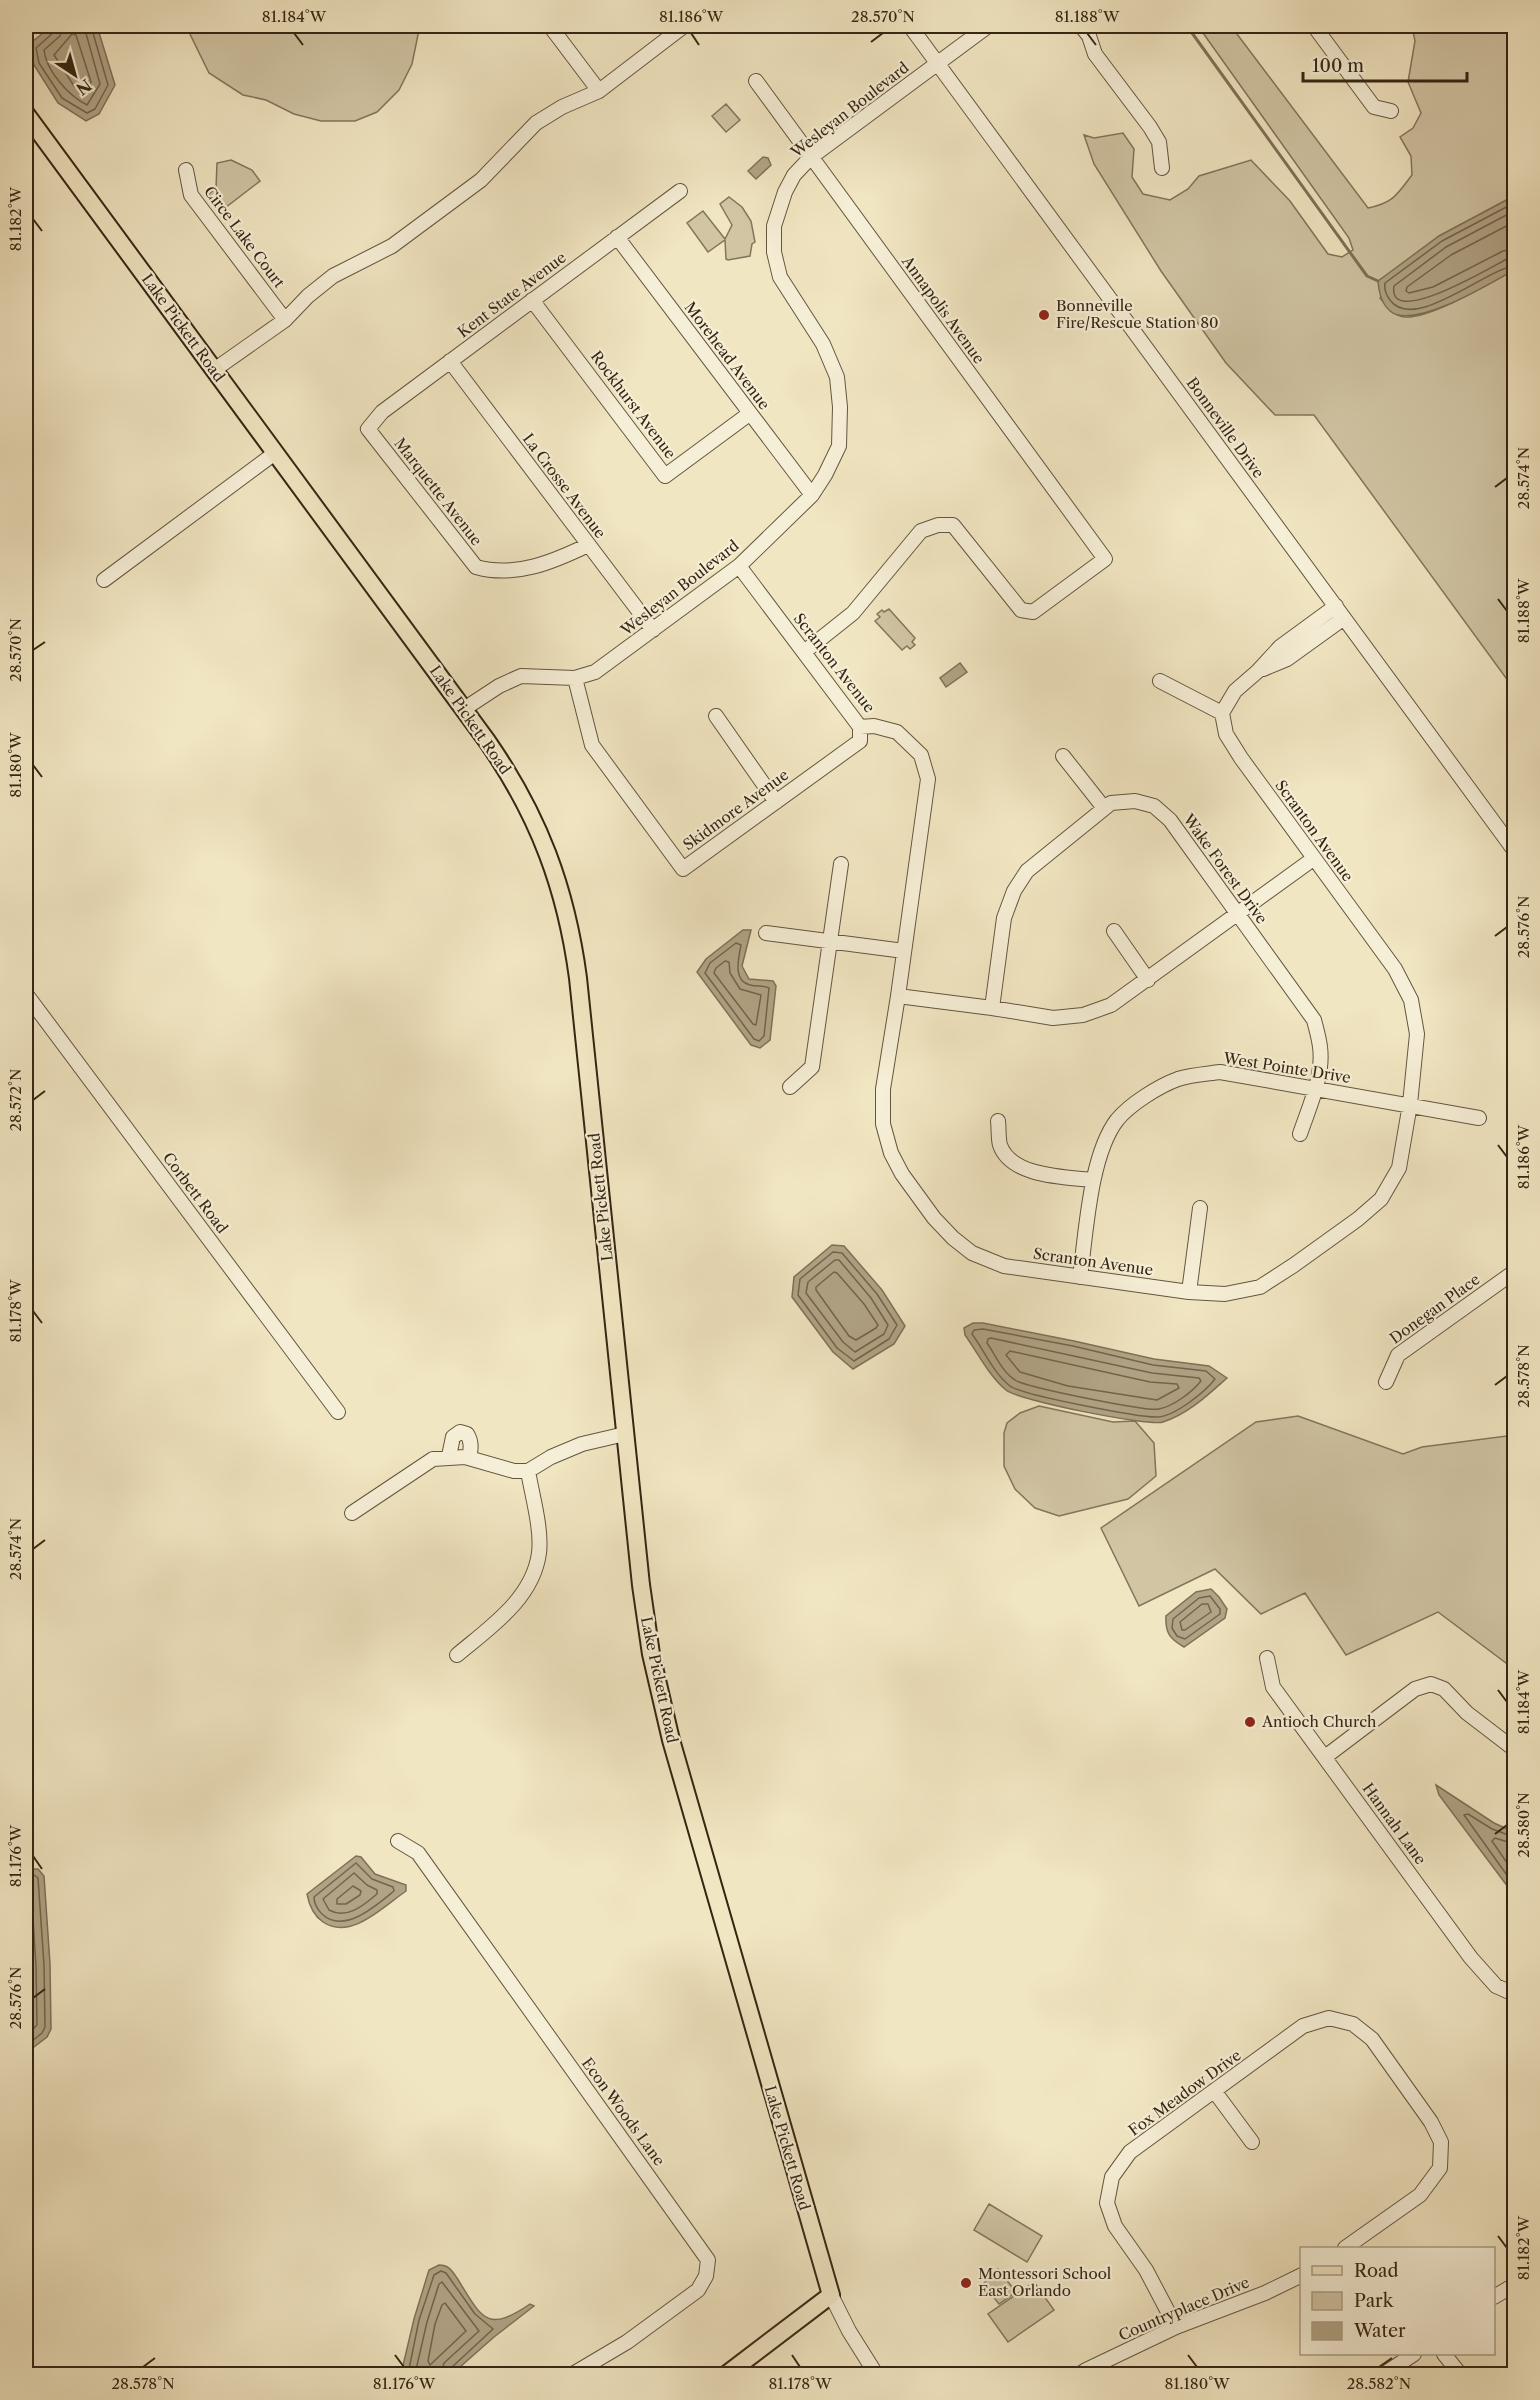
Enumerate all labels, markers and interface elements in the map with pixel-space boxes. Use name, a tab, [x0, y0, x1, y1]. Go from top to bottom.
text: 81.184°W	[262, 7, 327, 26]
text: 81.186°W	[659, 7, 724, 26]
text: 28.570°N	[851, 7, 915, 26]
text: 81.188°W	[1055, 7, 1120, 26]
north arrow	[45, 45, 105, 105]
scale bar	[1303, 45, 1466, 83]
text: 100 m	[1312, 55, 1364, 77]
street label: Wesleyan Boulevard	[786, 58, 912, 162]
text: N	[72, 75, 95, 99]
street label: Circe Lake Court	[200, 182, 289, 292]
text: 81.182°W	[6, 186, 25, 251]
street label: Kent State Avenue	[454, 248, 570, 342]
street label: Annapolis Avenue	[897, 251, 989, 367]
street label: Lake Pickett Road	[138, 270, 229, 385]
place label: Bonneville Fire/Rescue Station 80	[1056, 296, 1219, 332]
street label: Morehead Avenue	[681, 298, 774, 413]
marker: Bonneville Fire/Rescue Station 80	[1037, 308, 1051, 322]
street label: Rockhurst Avenue	[587, 347, 680, 462]
street label: Bonneville Drive	[1183, 374, 1268, 482]
street label: La Crosse Avenue	[519, 429, 610, 542]
street label: Marquette Avenue	[390, 434, 486, 549]
text: 28.574°N	[1514, 447, 1533, 509]
street label: Wesleyan Boulevard	[616, 536, 742, 640]
text: 81.188°W	[1514, 578, 1533, 643]
street label: Scranton Avenue	[790, 609, 879, 716]
text: 28.570°N	[6, 618, 25, 682]
street label: Lake Pickett Road	[426, 662, 515, 778]
text: 81.180°W	[6, 732, 25, 798]
street label: Skidmore Avenue	[679, 765, 792, 854]
street label: Scranton Avenue	[1271, 776, 1358, 885]
street label: Wake Forest Drive	[1179, 809, 1272, 927]
text: 28.576°N	[1514, 896, 1533, 958]
street label: West Pointe Drive	[1221, 1048, 1352, 1087]
text: 28.572°N	[6, 1069, 25, 1132]
text: 81.186°W	[1514, 1124, 1533, 1189]
street label: Lake Pickett Road	[584, 1132, 617, 1262]
street label: Corbett Road	[159, 1149, 232, 1237]
street label: Scranton Avenue	[1032, 1244, 1154, 1279]
street label: Donegan Place	[1386, 1270, 1484, 1348]
text: 81.178°W	[6, 1279, 25, 1343]
text: 28.578°N	[1514, 1344, 1533, 1408]
text: 28.574°N	[6, 1518, 25, 1580]
street label: Lake Pickett Road	[637, 1615, 682, 1745]
text: 81.184°W	[1514, 1669, 1533, 1734]
place label: Antioch Church	[1261, 1712, 1377, 1731]
marker: Antioch Church	[1243, 1715, 1257, 1729]
street label: Hannah Lane	[1358, 1779, 1430, 1868]
text: 28.580°N	[1514, 1792, 1533, 1858]
text: 81.176°W	[6, 1824, 25, 1887]
text: 28.576°N	[6, 1967, 25, 2029]
street label: Fox Meadow Drive	[1125, 2045, 1245, 2140]
street label: Econ Woods Lane	[578, 2054, 669, 2169]
street label: Lake Pickett Road	[761, 2083, 814, 2212]
text: 81.182°W	[1514, 2215, 1533, 2280]
legend	[1300, 2247, 1495, 2355]
text: Road	[1354, 2260, 1399, 2282]
place label: Montessori School East Orlando	[978, 2264, 1112, 2300]
street label: Countryplace Drive	[1116, 2272, 1252, 2345]
marker: Montessori School East Orlando	[959, 2276, 973, 2290]
text: Park	[1354, 2290, 1395, 2312]
text: Water	[1353, 2320, 1406, 2342]
text: 28.578°N	[111, 2374, 175, 2393]
text: 81.176°W	[373, 2374, 436, 2393]
text: 81.178°W	[768, 2374, 832, 2393]
text: 81.180°W	[1164, 2374, 1230, 2393]
text: 28.582°N	[1347, 2374, 1411, 2393]

